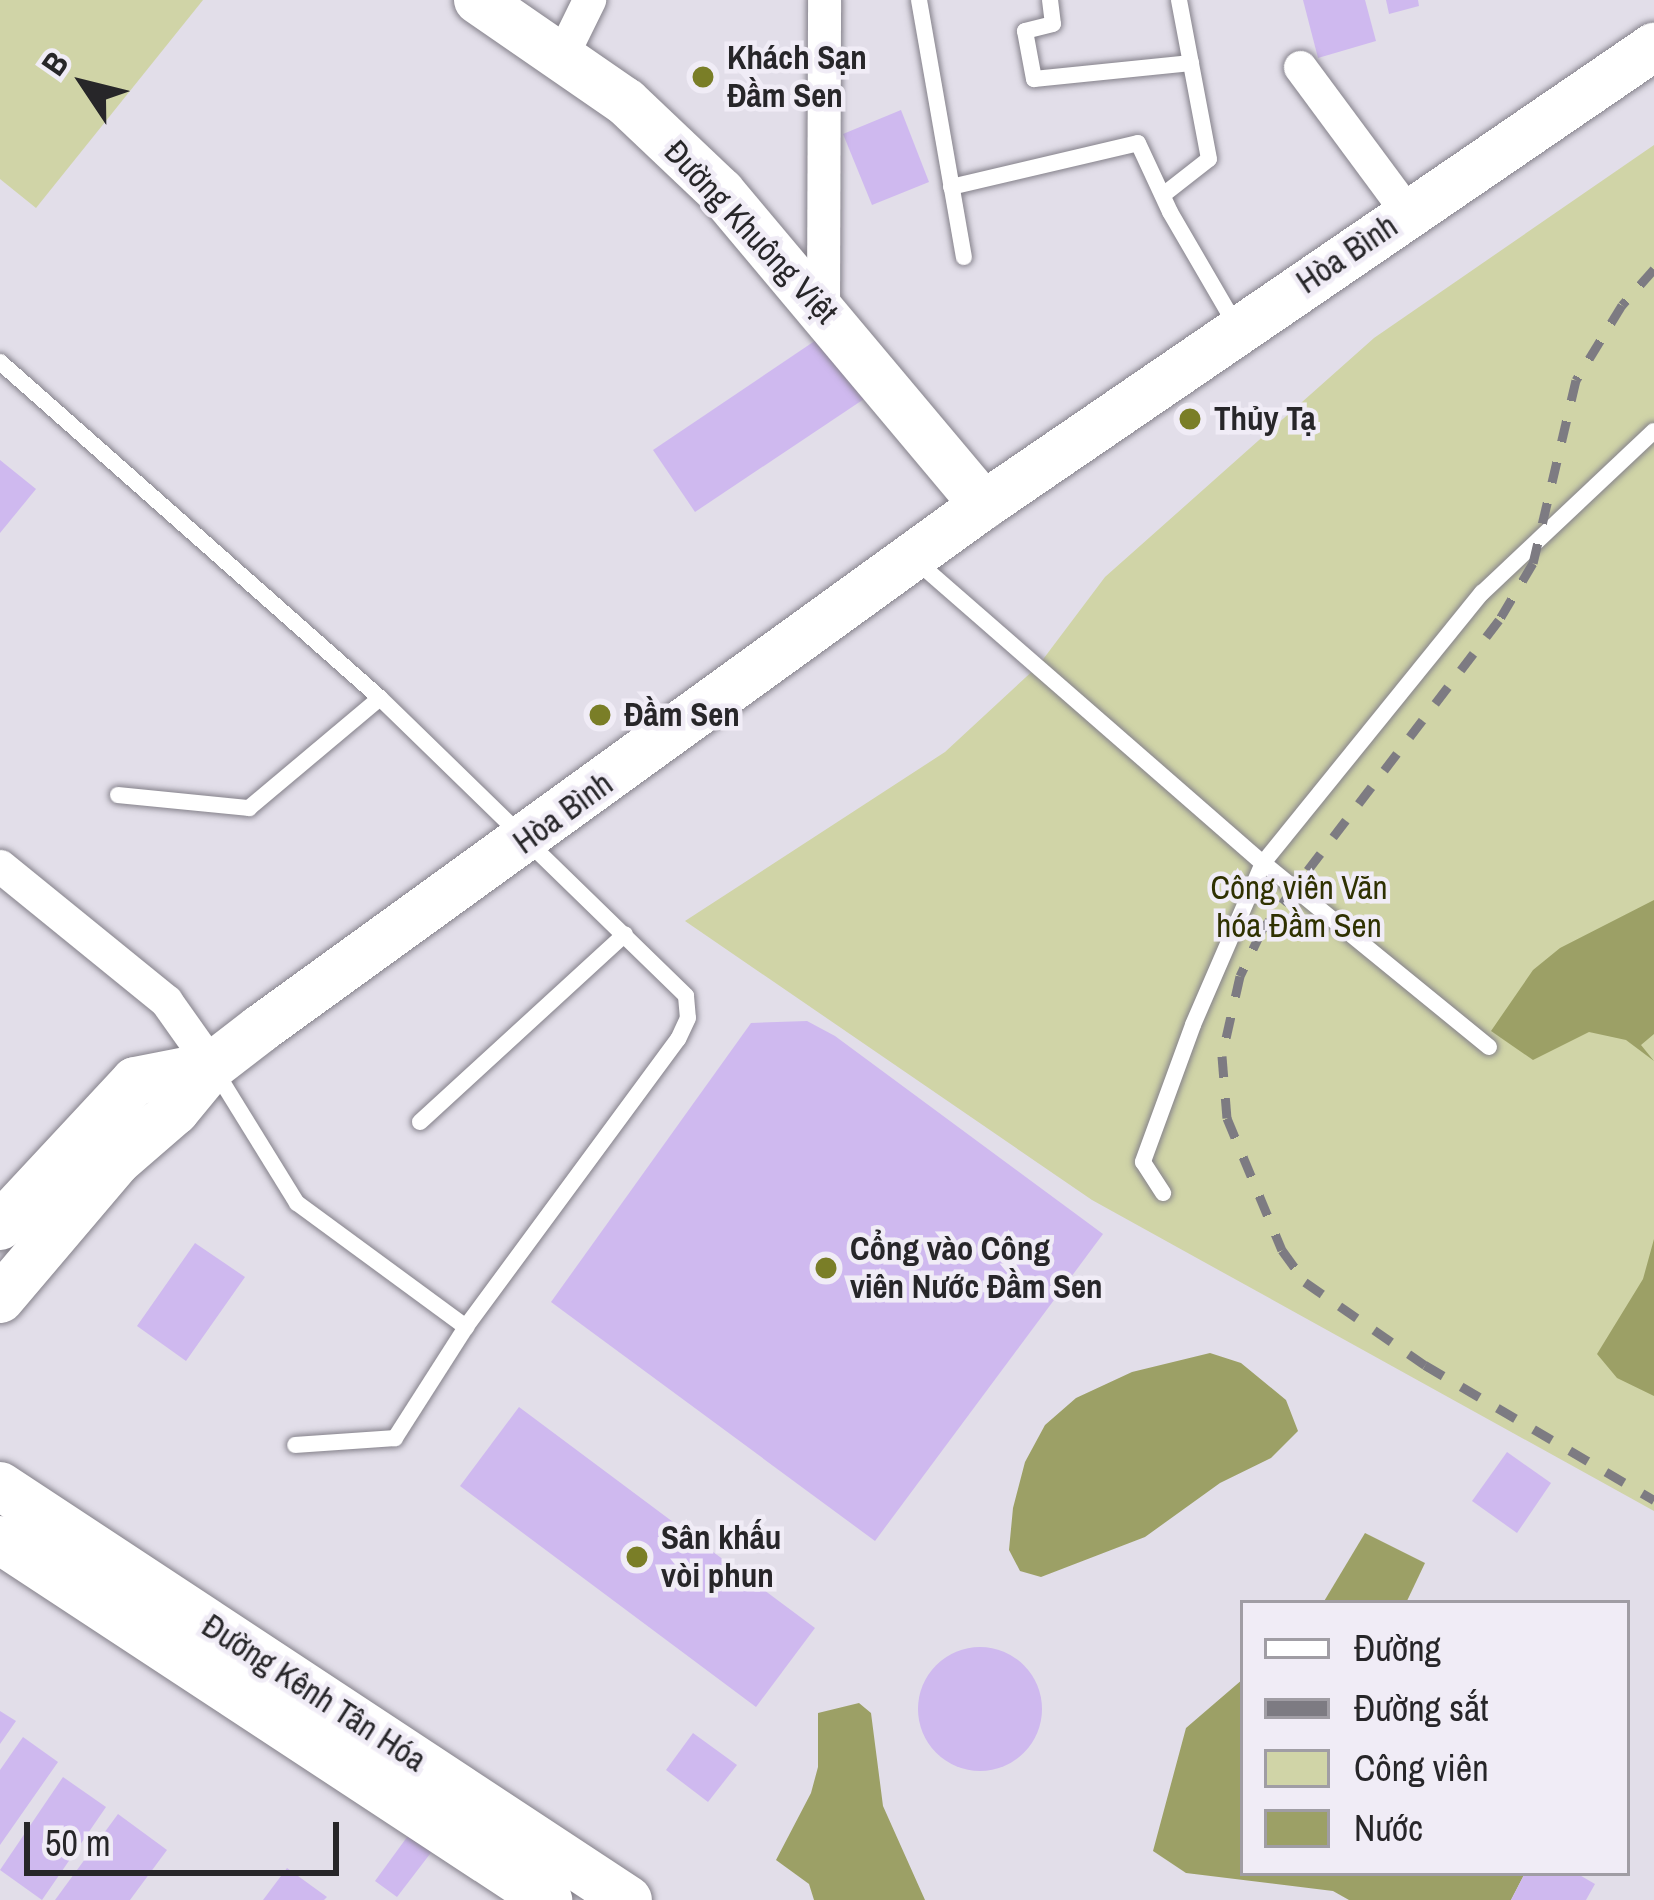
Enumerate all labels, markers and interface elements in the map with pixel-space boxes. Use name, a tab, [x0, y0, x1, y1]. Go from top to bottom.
north arrow	[24, 24, 144, 144]
place label: Khách Sạn Đầm Sen	[727, 38, 867, 116]
text: B	[31, 43, 78, 84]
marker: Khách Sạn Đầm Sen	[690, 64, 716, 90]
street label: Đường Khuông Việt	[656, 132, 846, 332]
street label: Hòa Bình	[1289, 206, 1405, 302]
place label: Thủy Tạ	[1214, 399, 1316, 439]
marker: Thủy Tạ	[1177, 406, 1203, 432]
place label: Đầm Sen	[624, 695, 740, 735]
marker: Đầm Sen	[587, 702, 613, 728]
street label: Hòa Bình	[506, 764, 620, 862]
park label: Công viên Văn hóa Đầm Sen	[1210, 868, 1388, 946]
place label: Cổng vào Công viên Nước Đầm Sen	[850, 1229, 1103, 1307]
marker: Cổng vào Công viên Nước Đầm Sen	[813, 1255, 839, 1281]
place label: Sân khấu vòi phun	[661, 1518, 781, 1596]
marker: Sân khấu vòi phun	[624, 1544, 650, 1570]
legend	[1240, 1600, 1630, 1876]
street label: Đường Kênh Tân Hóa	[194, 1606, 434, 1780]
text: Đường	[1354, 1624, 1441, 1672]
text: Đường sắt	[1354, 1684, 1489, 1732]
text: Công viên	[1354, 1744, 1489, 1792]
scale bar	[30, 1798, 345, 1872]
text: Nước	[1354, 1804, 1423, 1852]
text: 50 m	[45, 1819, 111, 1867]

